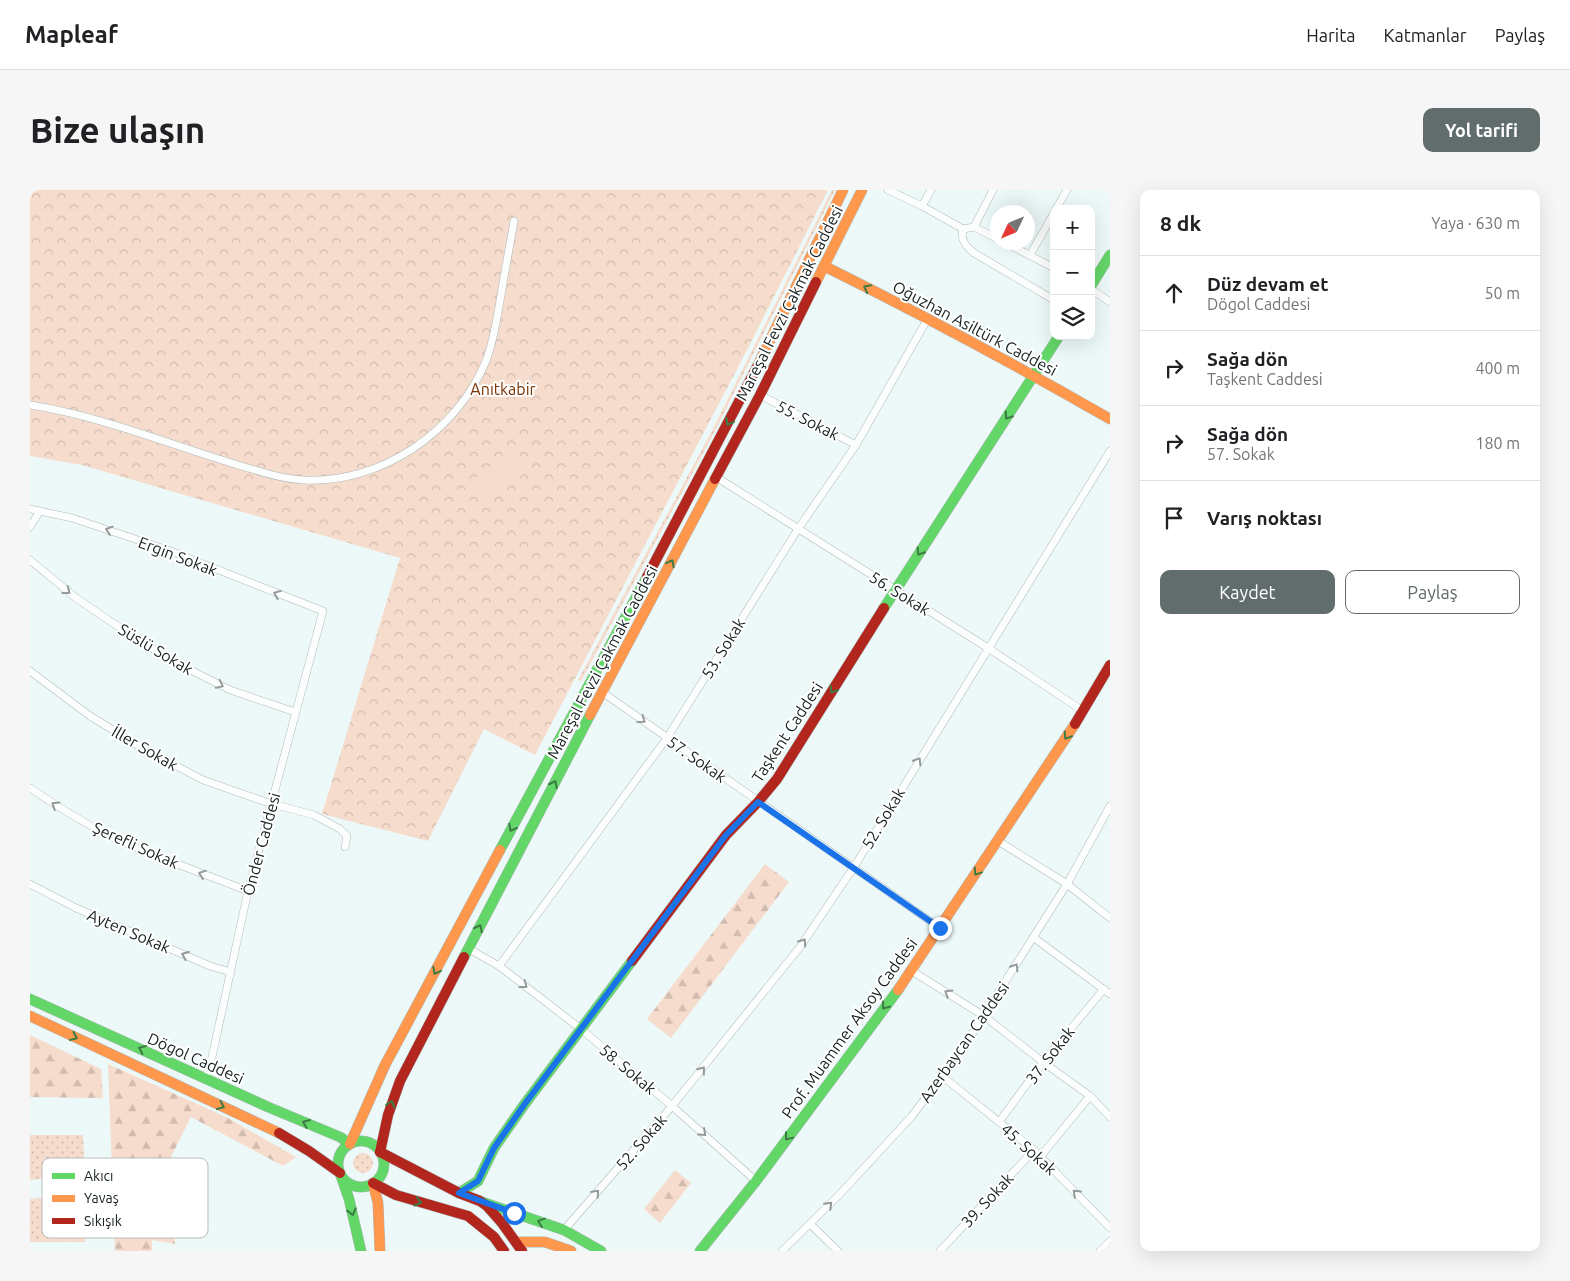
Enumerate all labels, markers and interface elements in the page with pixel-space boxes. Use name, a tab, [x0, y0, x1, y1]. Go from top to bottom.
text: Mapleaf	[25, 21, 118, 48]
text: Harita	[1306, 25, 1356, 45]
text: Katmanlar	[1384, 25, 1467, 45]
text: Paylaş	[1495, 25, 1545, 45]
button: Yol tarifi	[1423, 108, 1540, 152]
text: Bize ulaşın	[30, 110, 205, 150]
street label: Mareşal Fevzi Çakmak Caddesi	[732, 203, 846, 403]
north arrow	[990, 205, 1035, 250]
map controls	[1050, 205, 1095, 340]
button: +	[1050, 205, 1095, 250]
text: 8 dk	[1160, 211, 1201, 235]
text: Yaya · 630 m	[1431, 214, 1520, 232]
button: −	[1050, 250, 1095, 295]
text: Düz devam et	[1207, 273, 1328, 295]
street label: Oğuzhan Asiltürk Caddesi	[890, 277, 1060, 379]
icon: ahead	[1160, 279, 1188, 307]
one-way arrow	[863, 284, 872, 294]
text: 50 m	[1484, 284, 1520, 302]
button: layers	[1050, 295, 1095, 340]
text: Dögol Caddesi	[1207, 295, 1311, 313]
text: Sağa dön	[1207, 348, 1288, 370]
icon: right	[1160, 354, 1188, 382]
text: 400 m	[1475, 359, 1520, 377]
text: Taşkent Caddesi	[1207, 370, 1323, 388]
park label: Anıtkabir	[470, 380, 536, 398]
street label: 55. Sokak	[774, 397, 842, 443]
one-way arrow	[1005, 410, 1014, 420]
one-way arrow	[725, 417, 735, 426]
text: Sağa dön	[1207, 423, 1288, 445]
icon: right	[1160, 429, 1188, 457]
text: 180 m	[1475, 434, 1520, 452]
text: 57. Sokak	[1207, 445, 1275, 463]
icon: arrive	[1160, 504, 1188, 532]
text: Varış noktası	[1207, 507, 1322, 529]
one-way arrow	[105, 526, 114, 536]
street label: Ergin Sokak	[136, 533, 220, 579]
one-way arrow	[916, 547, 926, 556]
one-way arrow	[665, 559, 675, 568]
street label: Mareşal Fevzi Çakmak Caddesi	[543, 562, 661, 762]
street label: 56. Sokak	[866, 567, 934, 619]
button: Kaydet	[1160, 570, 1335, 614]
button: Paylaş	[1345, 570, 1520, 614]
one-way arrow	[62, 585, 71, 594]
one-way arrow	[273, 590, 282, 601]
street label: 53. Sokak	[697, 614, 749, 682]
street label: Süslü Sokak	[116, 620, 196, 678]
one-way arrow	[215, 679, 224, 689]
street label: Taşkent Caddesi	[748, 679, 826, 785]
one-way arrow	[829, 684, 839, 693]
one-way arrow	[636, 714, 645, 723]
street label: İller Sokak	[109, 722, 181, 774]
one-way arrow	[1063, 731, 1073, 740]
street label: 57. Sokak	[664, 732, 730, 786]
one-way arrow	[912, 757, 921, 766]
one-way arrow	[548, 780, 558, 789]
street label: 52. Sokak	[858, 784, 908, 852]
street label: Önder Caddesi	[239, 791, 283, 897]
one-way arrow	[52, 802, 61, 811]
street label: Şerefli Sokak	[90, 818, 182, 872]
one-way arrow	[509, 823, 519, 832]
one-way arrow	[974, 867, 984, 876]
one-way arrow	[198, 870, 207, 880]
street label: Ayten Sokak	[85, 906, 173, 956]
route end	[929, 917, 952, 940]
one-way arrow	[473, 924, 483, 933]
street label: Prof. Muammer Aksoy Caddesi	[778, 935, 920, 1121]
one-way arrow	[797, 938, 806, 948]
one-way arrow	[181, 951, 190, 962]
one-way arrow	[1008, 963, 1018, 972]
one-way arrow	[432, 966, 442, 975]
street label: Azerbaycan Caddesi	[916, 978, 1012, 1106]
one-way arrow	[518, 979, 527, 987]
one-way arrow	[944, 990, 953, 1000]
one-way arrow	[883, 1000, 891, 1009]
street label: 37. Sokak	[1022, 1023, 1078, 1087]
street label: Dögol Caddesi	[145, 1029, 247, 1087]
one-way arrow	[69, 1030, 78, 1041]
street label: 58. Sokak	[596, 1040, 660, 1098]
one-way arrow	[138, 1045, 147, 1056]
one-way arrow	[696, 1066, 705, 1075]
one-way arrow	[216, 1100, 225, 1110]
one-way arrow	[385, 1101, 395, 1109]
street label: 52. Sokak	[612, 1111, 670, 1173]
one-way arrow	[302, 1119, 311, 1130]
street label: 45. Sokak	[998, 1120, 1060, 1178]
one-way arrow	[697, 1128, 706, 1137]
one-way arrow	[786, 1131, 794, 1140]
legend	[42, 1158, 208, 1238]
text: Akıcı	[84, 1168, 113, 1184]
street label: 39. Sokak	[957, 1169, 1017, 1231]
text: Yavaş	[84, 1190, 119, 1206]
one-way arrow	[590, 1190, 599, 1199]
one-way arrow	[1073, 1190, 1082, 1199]
one-way arrow	[413, 1196, 421, 1206]
route start	[503, 1202, 526, 1225]
one-way arrow	[823, 1202, 832, 1211]
one-way arrow	[346, 1207, 357, 1216]
text: Sıkışık	[84, 1213, 122, 1229]
one-way arrow	[538, 1218, 546, 1228]

